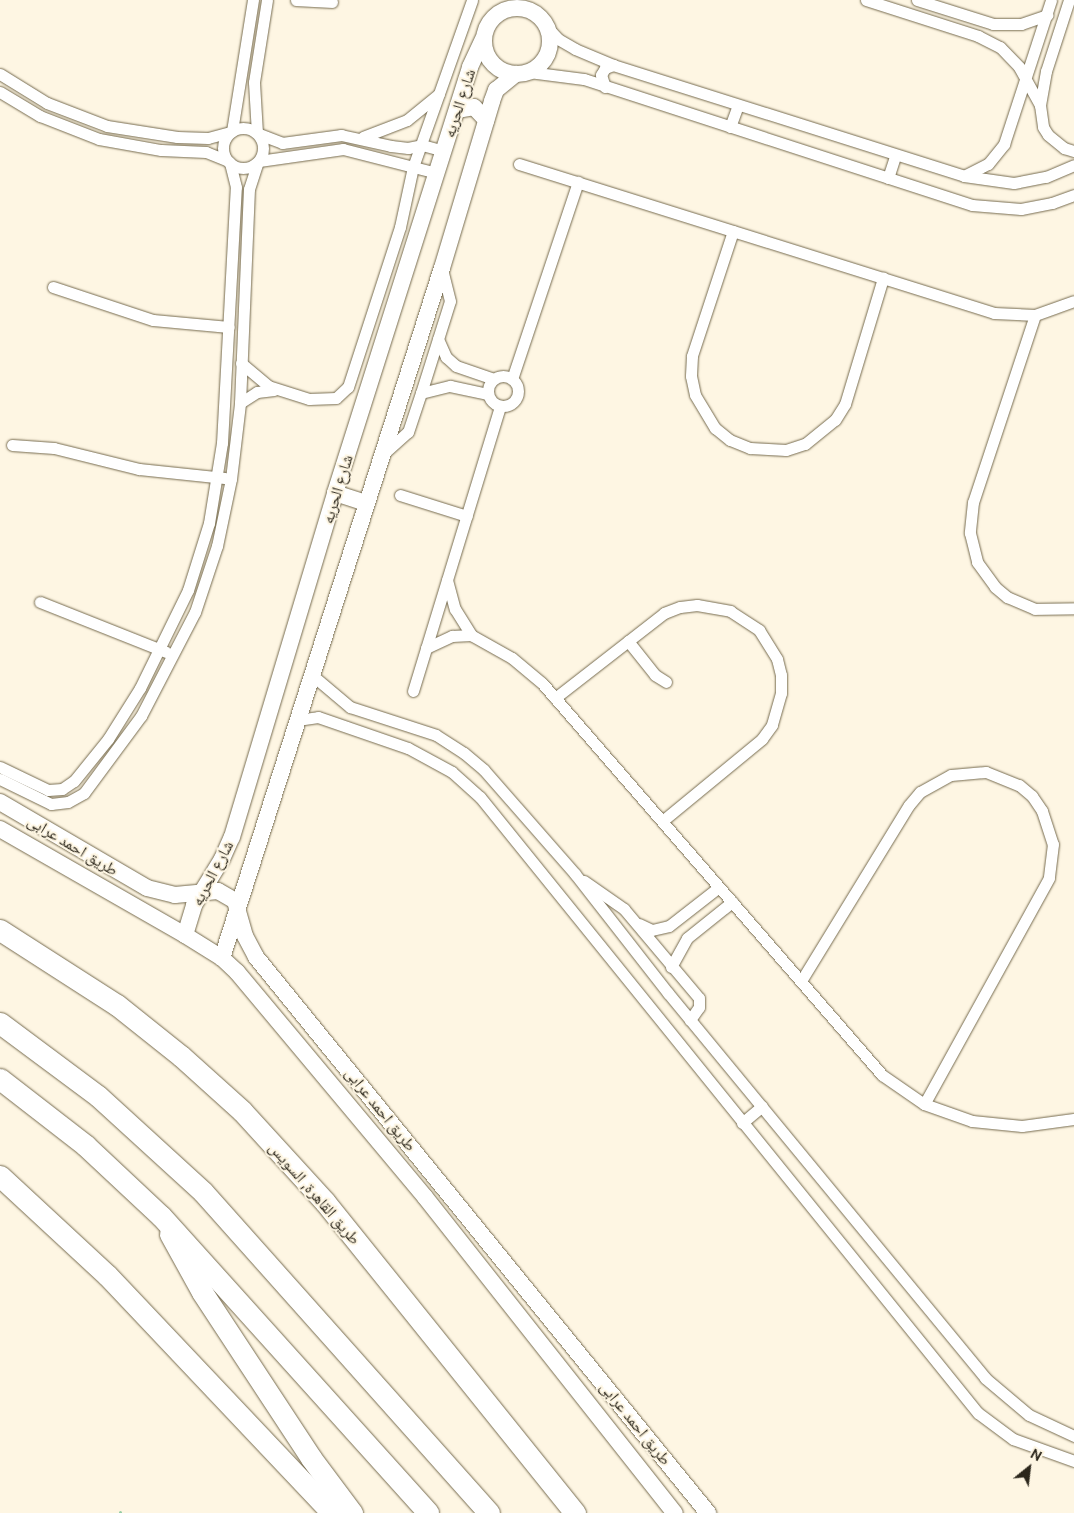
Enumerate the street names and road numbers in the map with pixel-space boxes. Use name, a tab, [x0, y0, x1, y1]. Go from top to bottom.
street label: شارع الحريه	[439, 66, 479, 140]
street label: شارع الحريه	[317, 452, 357, 526]
street label: طريق احمد عرابى	[24, 810, 122, 880]
street label: شارع الحريه	[187, 837, 237, 909]
street label: طريق احمد عرابى	[341, 1063, 421, 1155]
street label: طريق القاهرة, السويس	[265, 1138, 365, 1248]
street label: طريق احمد عرابى	[596, 1377, 676, 1469]

